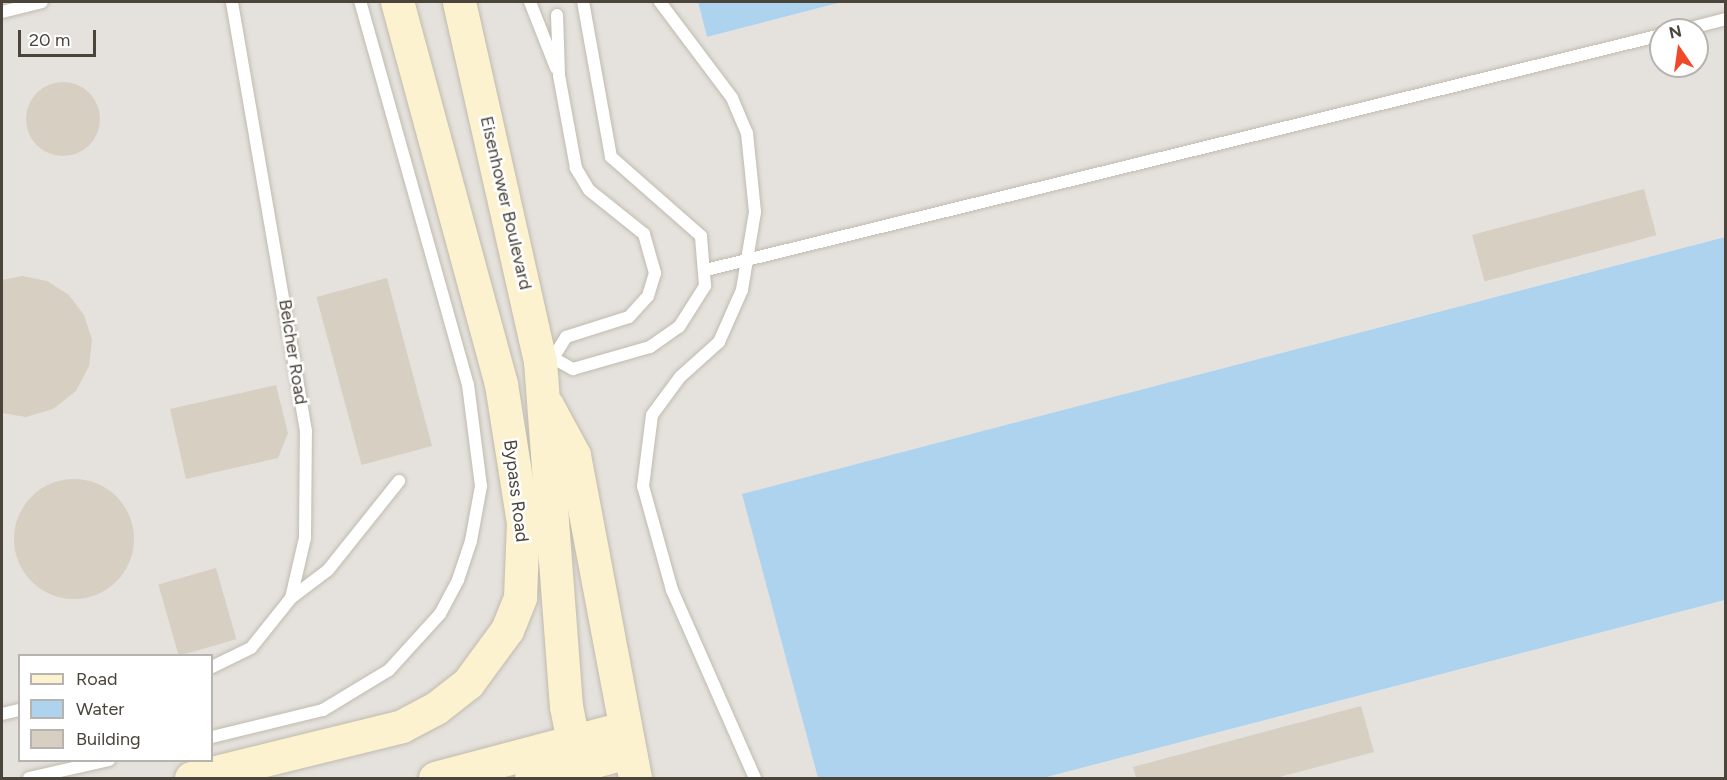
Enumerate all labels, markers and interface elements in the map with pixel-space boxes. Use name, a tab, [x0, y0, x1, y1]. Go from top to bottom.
scale bar	[21, 18, 99, 56]
north arrow	[1649, 18, 1709, 78]
text: N	[1667, 21, 1683, 43]
text: 20 m	[29, 29, 70, 51]
street label: Eisenhower Boulevard	[476, 114, 536, 292]
street label: Belcher Road	[274, 298, 312, 406]
street label: Bypass Road	[499, 439, 533, 543]
legend	[18, 654, 213, 762]
text: Road	[76, 668, 117, 690]
text: Water	[76, 698, 124, 720]
text: Building	[76, 728, 141, 750]

